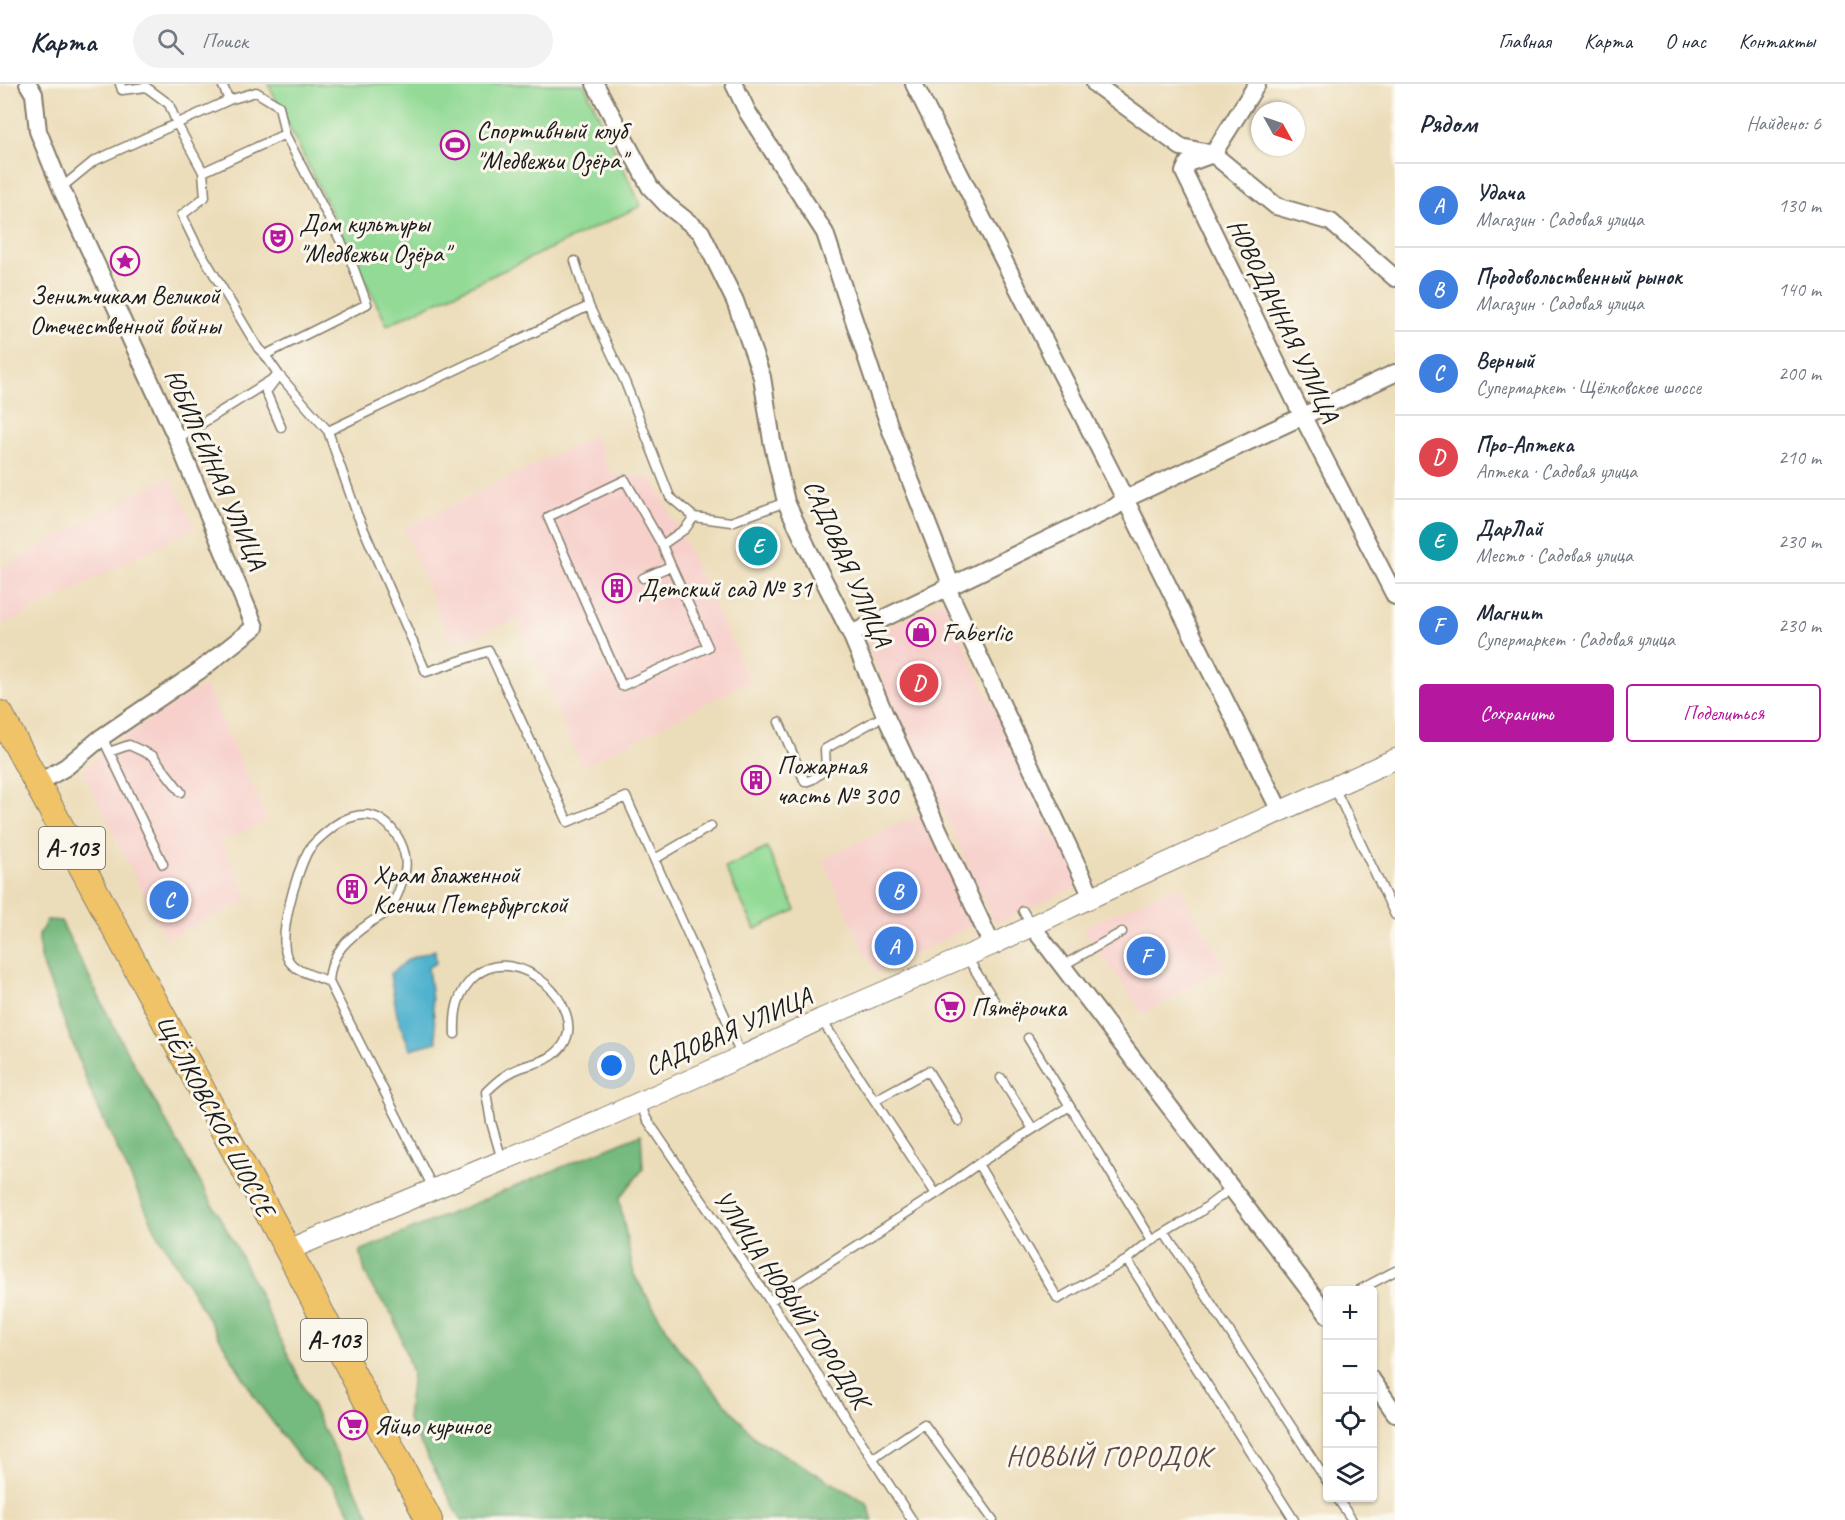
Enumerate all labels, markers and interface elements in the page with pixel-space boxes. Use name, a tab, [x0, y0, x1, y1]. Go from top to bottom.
search box	[133, 14, 553, 68]
text: Карта	[30, 24, 97, 59]
icon: search	[154, 25, 187, 58]
text: Поиск	[202, 27, 248, 55]
text: Главная	[1498, 28, 1551, 54]
text: Карта	[1584, 28, 1632, 54]
text: О нас	[1665, 28, 1706, 54]
text: Контакты	[1739, 28, 1815, 54]
north arrow	[1251, 102, 1305, 156]
text: Рядом	[1419, 107, 1477, 140]
text: Найдено: 6	[1746, 111, 1821, 136]
place label: Спортивный клуб "Медвежьи Озёра"	[476, 114, 632, 177]
sports icon: Спортивный клуб "Медвежьи Озёра"	[439, 129, 471, 161]
text: Удача	[1476, 179, 1524, 207]
text: A	[1433, 193, 1444, 218]
text: 130 m	[1778, 193, 1821, 218]
place label: Дом культуры "Медвежьи Озёра"	[299, 207, 454, 270]
text: Магазин · Садовая улица	[1476, 207, 1644, 232]
street label: НОВОДАЧНАЯ УЛИЦА	[1220, 213, 1347, 428]
theatre icon: Дом культуры "Медвежьи Озёра"	[262, 222, 294, 254]
place icon: Зенитчикам Великой Отечественной войны	[109, 245, 141, 277]
text: Продовольственный рынок	[1476, 263, 1682, 291]
text: B	[1433, 277, 1444, 302]
text: 140 m	[1778, 277, 1821, 302]
place label: Зенитчикам Великой Отечественной войны	[30, 279, 223, 342]
text: Магазин · Садовая улица	[1476, 291, 1644, 316]
text: Верный	[1476, 347, 1534, 375]
text: C	[1434, 361, 1443, 386]
text: 200 m	[1778, 361, 1821, 386]
street label: ЮБИЛЕЙНАЯ УЛИЦА	[157, 364, 275, 575]
text: Супермаркет · Щёлковское шоссе	[1476, 375, 1701, 400]
text: Про-Аптека	[1476, 431, 1574, 459]
text: D	[1433, 445, 1444, 470]
text: 210 m	[1778, 445, 1821, 470]
text: Аптека · Садовая улица	[1476, 459, 1637, 484]
street label: САДОВАЯ УЛИЦА	[796, 475, 900, 654]
text: ДарЛай	[1476, 515, 1543, 543]
pin: E	[738, 524, 777, 568]
text: E	[1433, 529, 1444, 554]
text: 230 m	[1778, 529, 1821, 554]
text: Место · Садовая улица	[1476, 543, 1633, 568]
building icon: Детский сад № 31	[601, 572, 633, 604]
place label: Детский сад № 31	[638, 572, 813, 605]
text: Магнит	[1476, 599, 1542, 627]
text: F	[1434, 613, 1443, 638]
text: 230 m	[1778, 613, 1821, 638]
shop icon: Faberlic	[905, 616, 937, 648]
place label: Faberlic	[942, 616, 1014, 649]
text: Супермаркет · Садовая улица	[1476, 627, 1675, 652]
pin: D	[900, 660, 938, 706]
button: Сохранить	[1419, 684, 1614, 742]
button: Поделиться	[1626, 684, 1821, 742]
place label: Пожарная часть № 300	[777, 749, 901, 812]
building icon: Пожарная часть № 300	[740, 764, 772, 796]
road number: А-103	[39, 827, 105, 869]
place label: Храм блаженной Ксении Петербургской	[373, 858, 570, 921]
pin: B	[878, 868, 918, 914]
building icon: Храм блаженной Ксении Петербургской	[336, 873, 368, 905]
pin: C	[150, 878, 188, 922]
pin: A	[874, 924, 914, 968]
pin: F	[1126, 934, 1166, 978]
street label: САДОВАЯ УЛИЦА	[640, 979, 819, 1083]
supermarket icon: Пятёрочка	[934, 991, 966, 1023]
place label: Пятёрочка	[971, 991, 1068, 1024]
street label: ЩЁЛКОВСКОЕ ШОССЕ	[149, 1010, 284, 1226]
your location	[597, 1051, 626, 1080]
street label: УЛИЦА НОВЫЙ ГОРОДОК	[706, 1184, 880, 1419]
map controls	[1323, 1286, 1377, 1502]
button: +	[1323, 1286, 1377, 1340]
road number: А-103	[301, 1319, 367, 1361]
button: −	[1323, 1340, 1377, 1394]
button: locate	[1323, 1394, 1377, 1448]
supermarket icon: Яйцо куриное	[337, 1409, 369, 1441]
place label: Яйцо куриное	[374, 1409, 492, 1442]
district label: НОВЫЙ ГОРОДОК	[1006, 1439, 1216, 1474]
button: layers	[1323, 1448, 1377, 1502]

